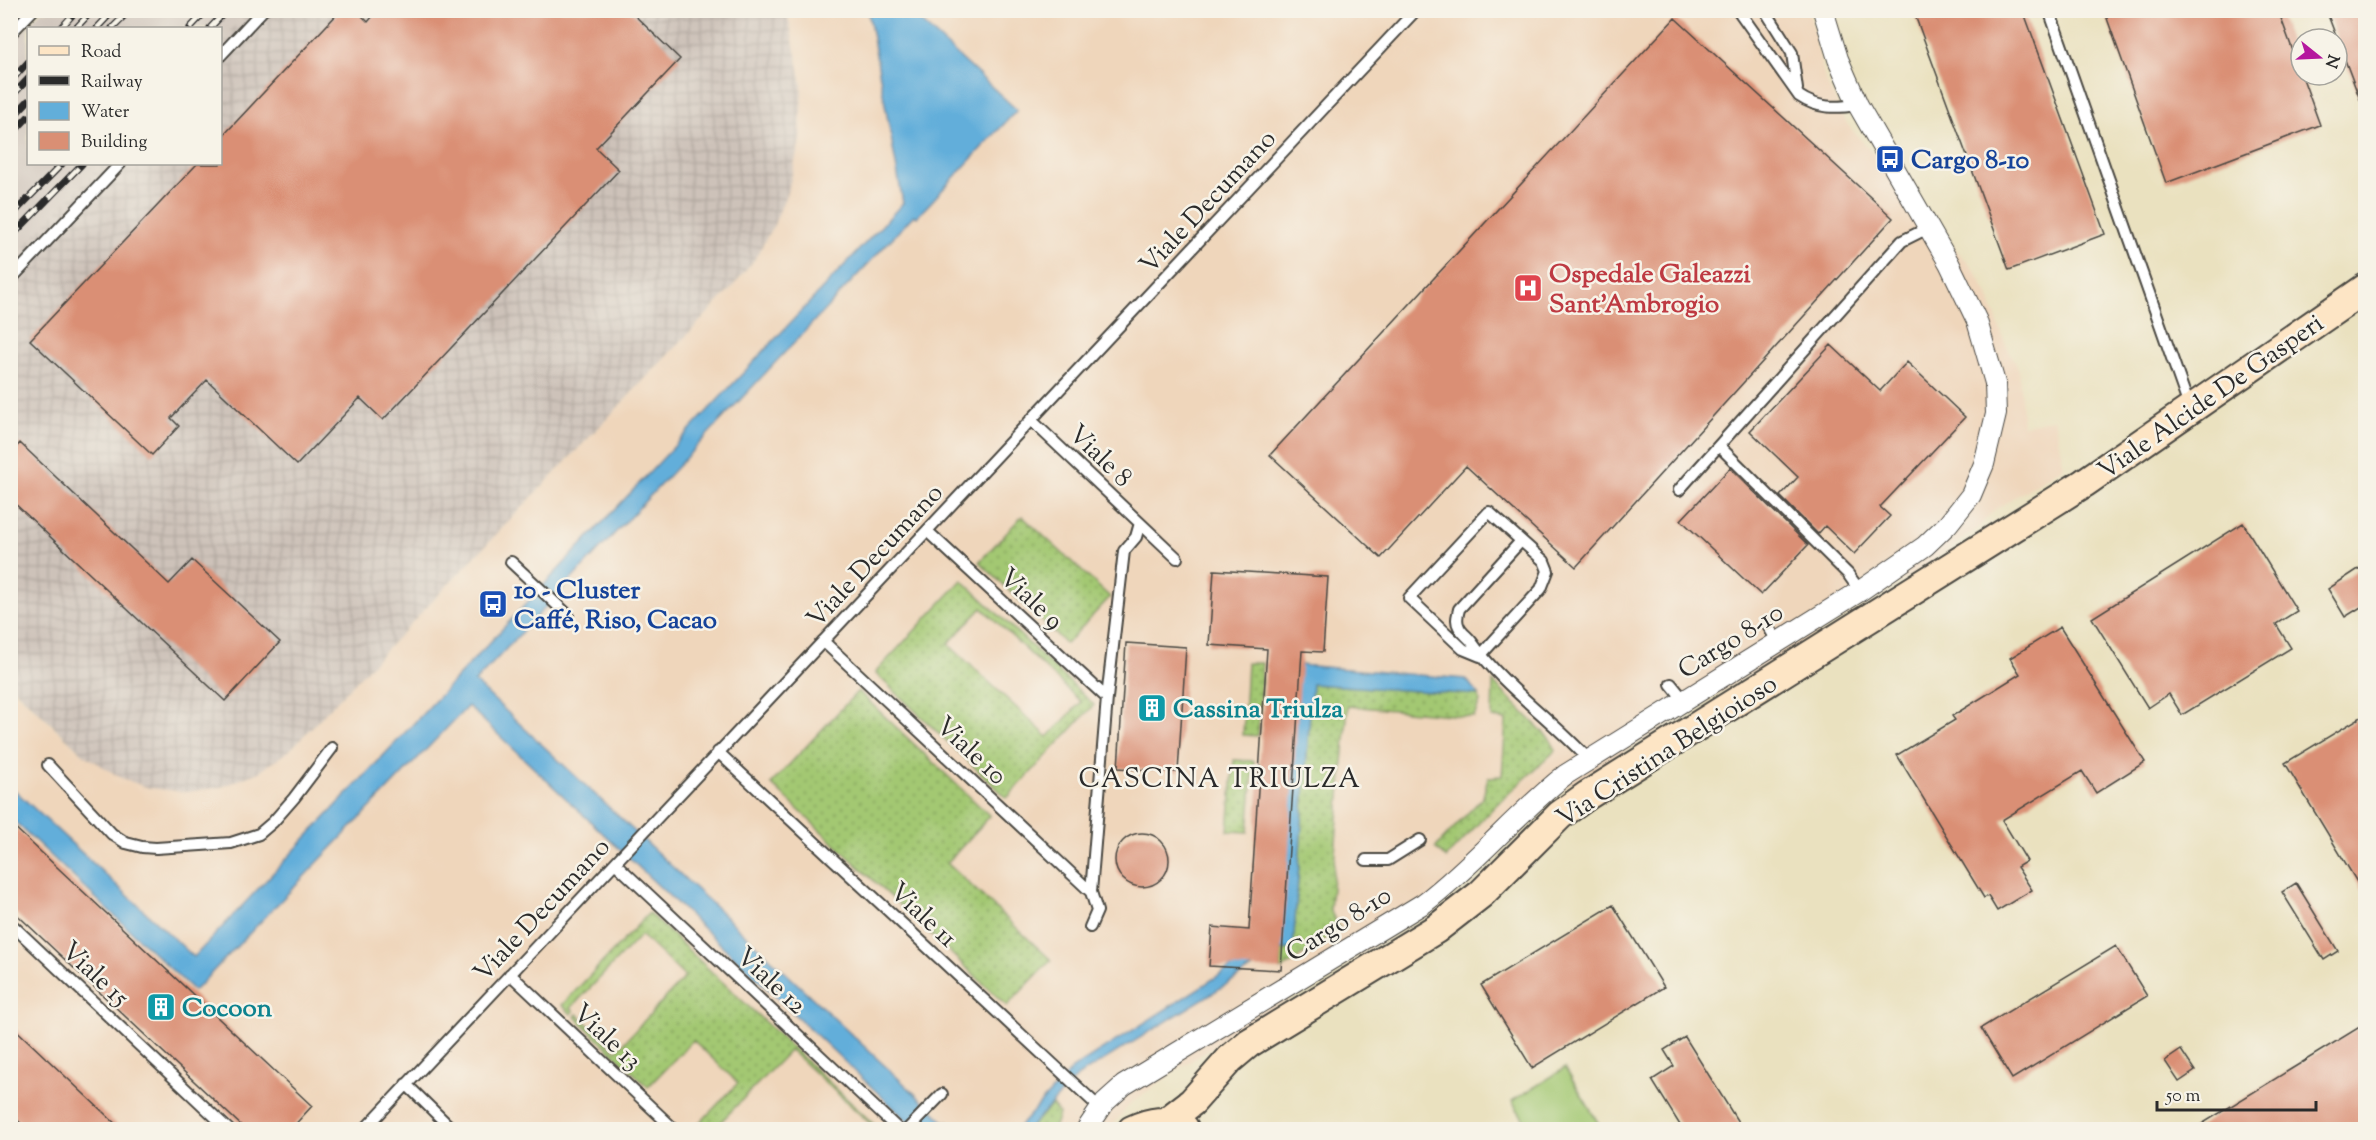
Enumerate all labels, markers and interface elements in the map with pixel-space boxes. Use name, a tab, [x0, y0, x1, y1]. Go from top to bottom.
legend	[27, 27, 222, 165]
north arrow	[2289, 27, 2349, 87]
text: Road	[81, 40, 121, 66]
text: N	[2318, 51, 2344, 71]
text: Railway	[81, 70, 143, 96]
text: Water	[81, 100, 130, 126]
street label: Viale Decumano	[1132, 122, 1286, 283]
text: Building	[81, 130, 147, 156]
bus stop icon: Cargo 8-10	[1874, 143, 1906, 175]
place label: Cargo 8-10	[1911, 143, 2029, 180]
place label: Ospedale Galeazzi Sant'Ambrogio	[1549, 257, 1751, 324]
hospital icon: Ospedale Galeazzi Sant'Ambrogio	[1512, 272, 1544, 304]
street label: Viale Alcide De Gasperi	[2091, 306, 2332, 490]
street label: Viale 8	[1059, 417, 1140, 497]
street label: Viale Decumano	[799, 476, 953, 637]
street label: Viale 9	[990, 560, 1071, 639]
place label: 10 - Cluster Caffé, Riso, Cacao	[514, 573, 717, 640]
bus stop icon: 10 - Cluster Caffé, Riso, Cacao	[477, 588, 509, 620]
street label: Cargo 8-10	[1671, 595, 1791, 689]
street label: Via Cristina Belgioioso	[1550, 667, 1785, 838]
building icon: Cassina Triulza	[1136, 692, 1168, 724]
place label: Cassina Triulza	[1173, 692, 1343, 729]
street label: Viale 10	[926, 709, 1014, 795]
district label: CASCINA TRIULZA	[1079, 761, 1361, 800]
street label: Viale Decumano	[466, 830, 620, 991]
street label: Viale 11	[880, 875, 965, 957]
street label: Cargo 8-10	[1279, 878, 1399, 972]
street label: Viale 15	[52, 934, 137, 1016]
street label: Viale 12	[727, 939, 814, 1024]
building icon: Cocoon	[145, 991, 177, 1023]
place label: Cocoon	[182, 991, 273, 1028]
street label: Viale 13	[563, 996, 649, 1080]
scale bar	[2157, 1074, 2316, 1112]
text: 50 m	[2165, 1084, 2201, 1110]

